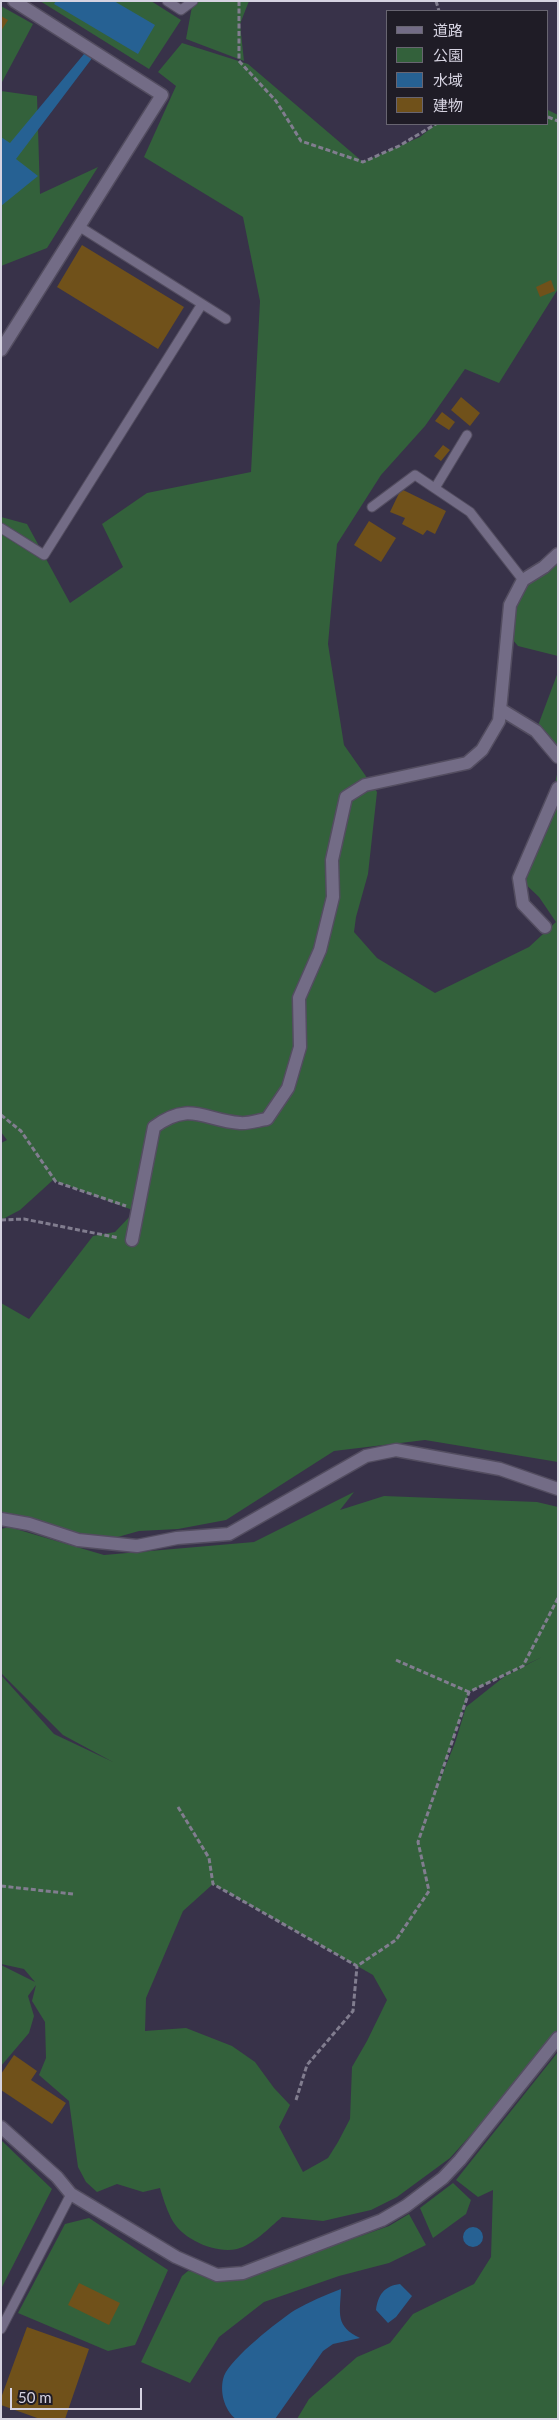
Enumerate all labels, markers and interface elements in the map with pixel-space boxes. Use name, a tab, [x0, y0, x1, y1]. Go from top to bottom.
legend	[386, 10, 549, 125]
text: 道路	[433, 21, 463, 39]
text: 公園	[433, 46, 463, 64]
text: 水域	[433, 71, 463, 89]
text: 建物	[433, 96, 463, 114]
scale bar	[12, 2378, 145, 2410]
text: 50 m	[18, 2388, 52, 2406]

